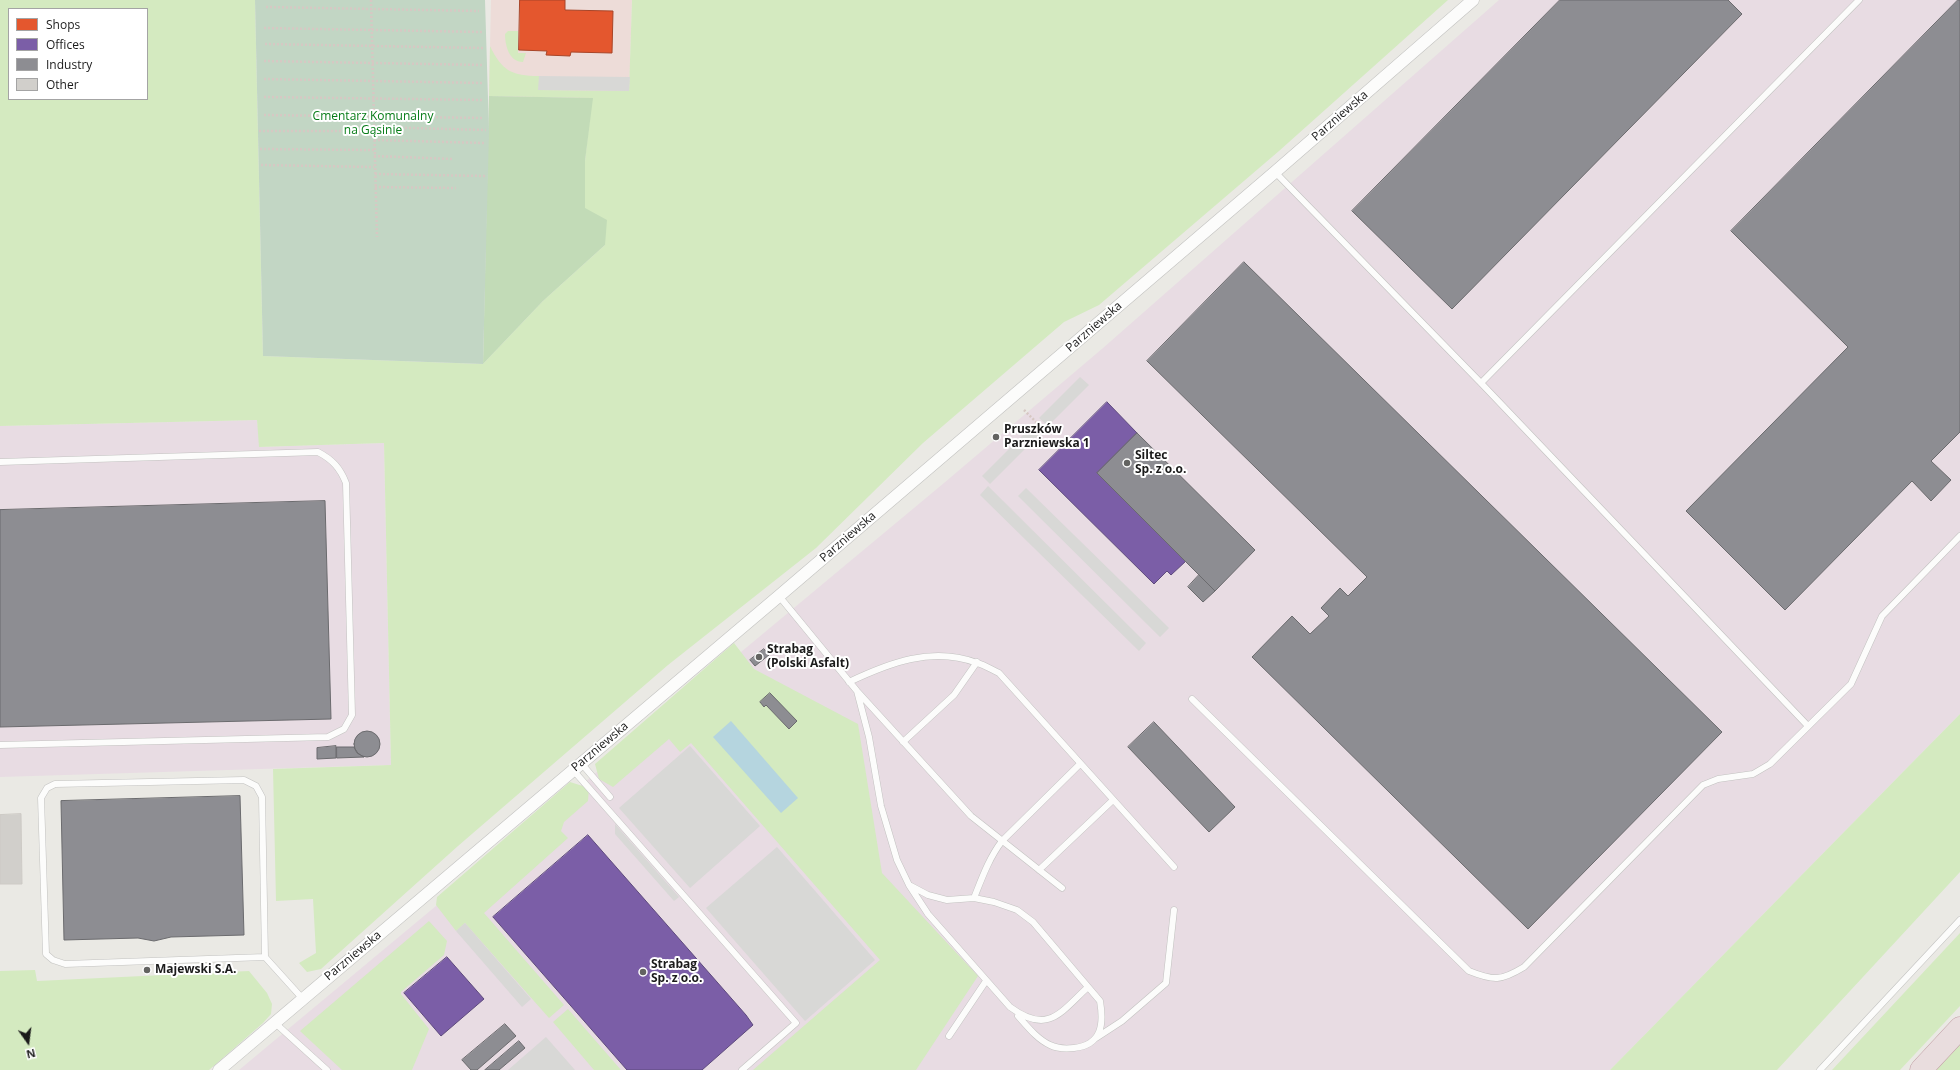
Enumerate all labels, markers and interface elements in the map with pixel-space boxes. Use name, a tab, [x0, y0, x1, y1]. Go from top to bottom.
legend	[8, 8, 148, 100]
text: Shops	[46, 16, 80, 33]
text: Offices	[46, 36, 85, 53]
text: Industry	[46, 56, 92, 73]
text: Other	[46, 76, 79, 93]
street label: Parzniewska	[1309, 88, 1371, 144]
park label: Cmentarz Komunalny na Gąsinie	[313, 110, 433, 138]
street label: Parzniewska	[1063, 299, 1125, 355]
place label: Pruszków Parzniewska 1	[1004, 423, 1090, 451]
marker: Pruszków Parzniewska 1	[991, 432, 1001, 442]
place label: Siltec Sp. z o.o.	[1135, 449, 1186, 477]
marker: Siltec Sp. z o.o.	[1122, 458, 1132, 468]
street label: Parzniewska	[817, 509, 879, 565]
place label: Strabag (Polski Asfalt)	[767, 643, 849, 671]
marker: Strabag (Polski Asfalt)	[754, 652, 764, 662]
street label: Parzniewska	[569, 719, 631, 775]
street label: Parzniewska	[322, 928, 384, 984]
place label: Strabag Sp. z o.o.	[651, 958, 702, 986]
place label: Majewski S.A.	[155, 963, 237, 977]
marker: Majewski S.A.	[142, 965, 152, 975]
marker: Strabag Sp. z o.o.	[638, 967, 648, 977]
north arrow	[8, 1022, 48, 1062]
text: N	[25, 1046, 37, 1062]

